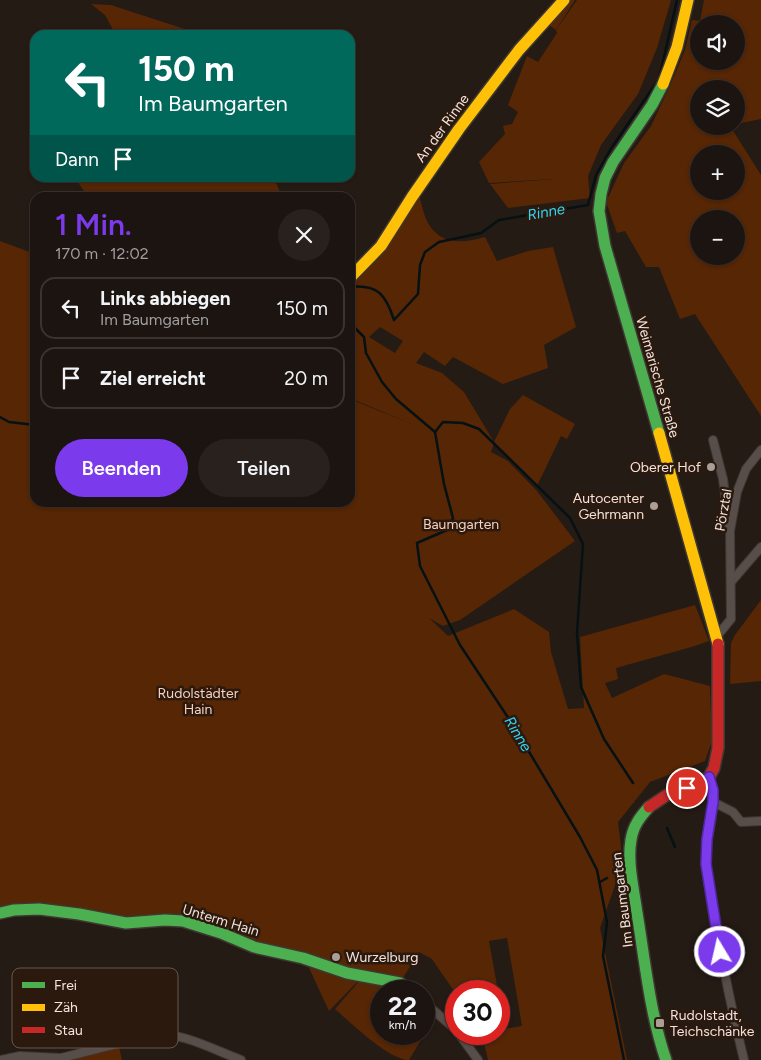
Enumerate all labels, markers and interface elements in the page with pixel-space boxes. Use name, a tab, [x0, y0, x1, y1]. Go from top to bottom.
map controls	[690, 15, 745, 265]
button: sound	[690, 15, 745, 70]
text: 150 m	[138, 48, 235, 90]
icon: left	[55, 50, 120, 115]
button: layers	[690, 80, 745, 135]
text: Im Baumgarten	[138, 90, 288, 117]
street label: An der Rinne	[412, 91, 473, 166]
icon: arrive	[109, 145, 137, 173]
button: +	[690, 145, 745, 200]
text: Dann	[55, 148, 99, 171]
water label: Rinne	[526, 200, 566, 224]
text: 1 Min.	[55, 206, 132, 243]
button: close	[278, 209, 330, 261]
button: −	[690, 210, 745, 265]
text: 170 m · 12:02	[55, 244, 149, 263]
text: Links abbiegen	[100, 287, 231, 310]
icon: left	[57, 294, 85, 322]
text: 150 m	[276, 297, 328, 320]
text: Im Baumgarten	[100, 310, 209, 329]
street label: Weimarische Straße	[632, 315, 683, 440]
icon: arrive	[57, 364, 85, 392]
text: Ziel erreicht	[100, 367, 206, 390]
text: 20 m	[284, 367, 328, 390]
button: Beenden	[55, 439, 188, 497]
button: Teilen	[198, 439, 330, 497]
place label: Oberer Hof	[630, 459, 702, 476]
marker: Oberer Hof	[705, 461, 717, 473]
street label: Pörztal	[711, 487, 736, 533]
place label: Autocenter Gehrmann	[573, 490, 644, 523]
marker: Autocenter Gehrmann	[648, 500, 660, 512]
park label: Baumgarten	[423, 516, 499, 533]
park label: Rudolstädter Hain	[158, 685, 239, 718]
water label: Rinne	[501, 713, 535, 755]
pin	[666, 767, 708, 809]
icon: arrive	[673, 774, 701, 802]
street label: Im Baumgarten	[608, 851, 637, 948]
street label: Unterm Hain	[180, 901, 261, 940]
position arrow	[693, 925, 745, 977]
place label: Wurzelburg	[346, 949, 419, 966]
marker: Wurzelburg	[330, 951, 342, 963]
legend	[12, 968, 178, 1048]
text: Frei	[54, 977, 77, 994]
speed limit sign: 30	[445, 980, 510, 1045]
text: 22	[388, 991, 417, 1021]
text: Zäh	[54, 999, 78, 1016]
place label: Rudolstadt, Teichschänke	[670, 1007, 755, 1040]
marker: Rudolstadt, Teichschänke	[654, 1017, 666, 1029]
text: km/h	[389, 1018, 416, 1032]
text: Stau	[54, 1022, 83, 1039]

